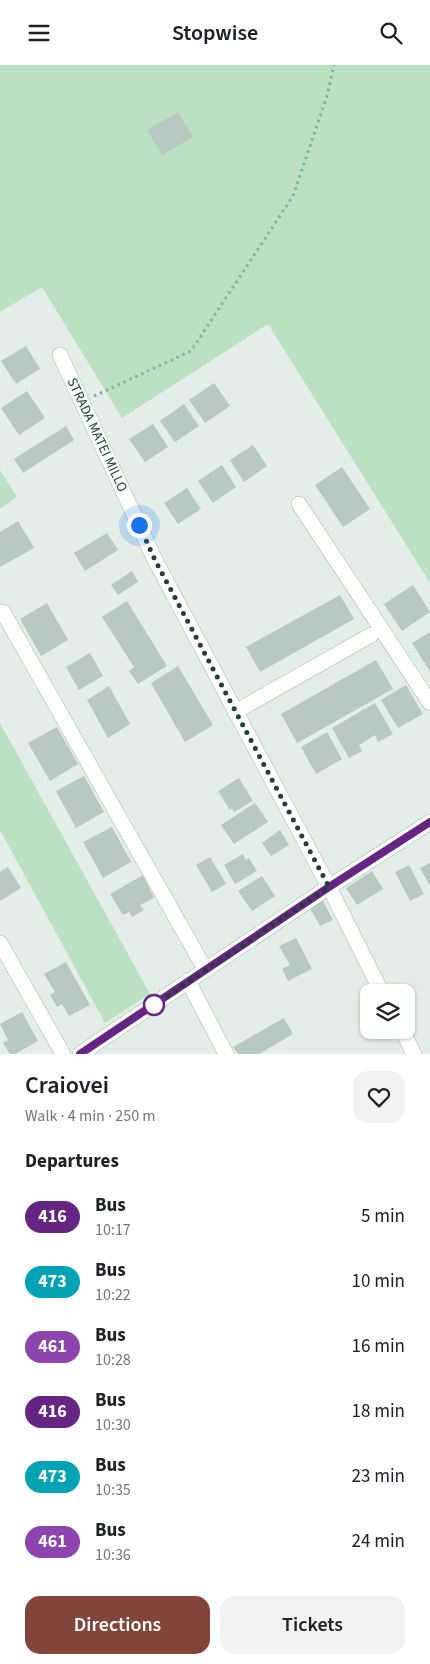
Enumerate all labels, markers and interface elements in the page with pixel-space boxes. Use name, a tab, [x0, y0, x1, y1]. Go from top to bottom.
text: Stopwise	[172, 17, 258, 49]
icon: menu	[25, 19, 53, 47]
icon: search	[377, 19, 405, 47]
street label: STRADA MATEI MILLO	[62, 375, 132, 495]
your location	[127, 513, 152, 538]
map controls	[360, 984, 415, 1039]
button: layers	[360, 984, 415, 1039]
unlabelled marker	[143, 994, 165, 1016]
text: Craiovei	[25, 1068, 109, 1103]
button: heart	[353, 1071, 405, 1123]
text: Walk · 4 min · 250 m	[25, 1105, 156, 1127]
text: Departures	[25, 1148, 119, 1175]
text: Bus	[95, 1192, 126, 1219]
text: 5 min	[361, 1203, 405, 1230]
text: 416	[38, 1204, 67, 1229]
text: 10:17	[95, 1219, 131, 1241]
text: Bus	[95, 1257, 126, 1284]
text: 10 min	[351, 1268, 405, 1295]
text: 473	[38, 1269, 67, 1294]
text: 10:22	[95, 1284, 131, 1306]
text: Bus	[95, 1322, 126, 1349]
text: 16 min	[351, 1333, 405, 1360]
text: 461	[38, 1334, 67, 1359]
text: 10:28	[95, 1349, 131, 1371]
text: Bus	[95, 1387, 126, 1414]
text: 18 min	[351, 1398, 405, 1425]
text: 416	[38, 1399, 67, 1424]
text: 10:30	[95, 1414, 131, 1436]
text: Bus	[95, 1452, 126, 1479]
text: 23 min	[351, 1463, 405, 1490]
text: 473	[38, 1464, 67, 1489]
text: 10:35	[95, 1479, 131, 1501]
text: Bus	[95, 1517, 126, 1544]
text: 24 min	[351, 1528, 405, 1555]
text: 461	[38, 1529, 67, 1554]
text: 10:36	[95, 1544, 131, 1566]
button: Directions	[25, 1596, 210, 1654]
button: Tickets	[220, 1596, 405, 1654]

